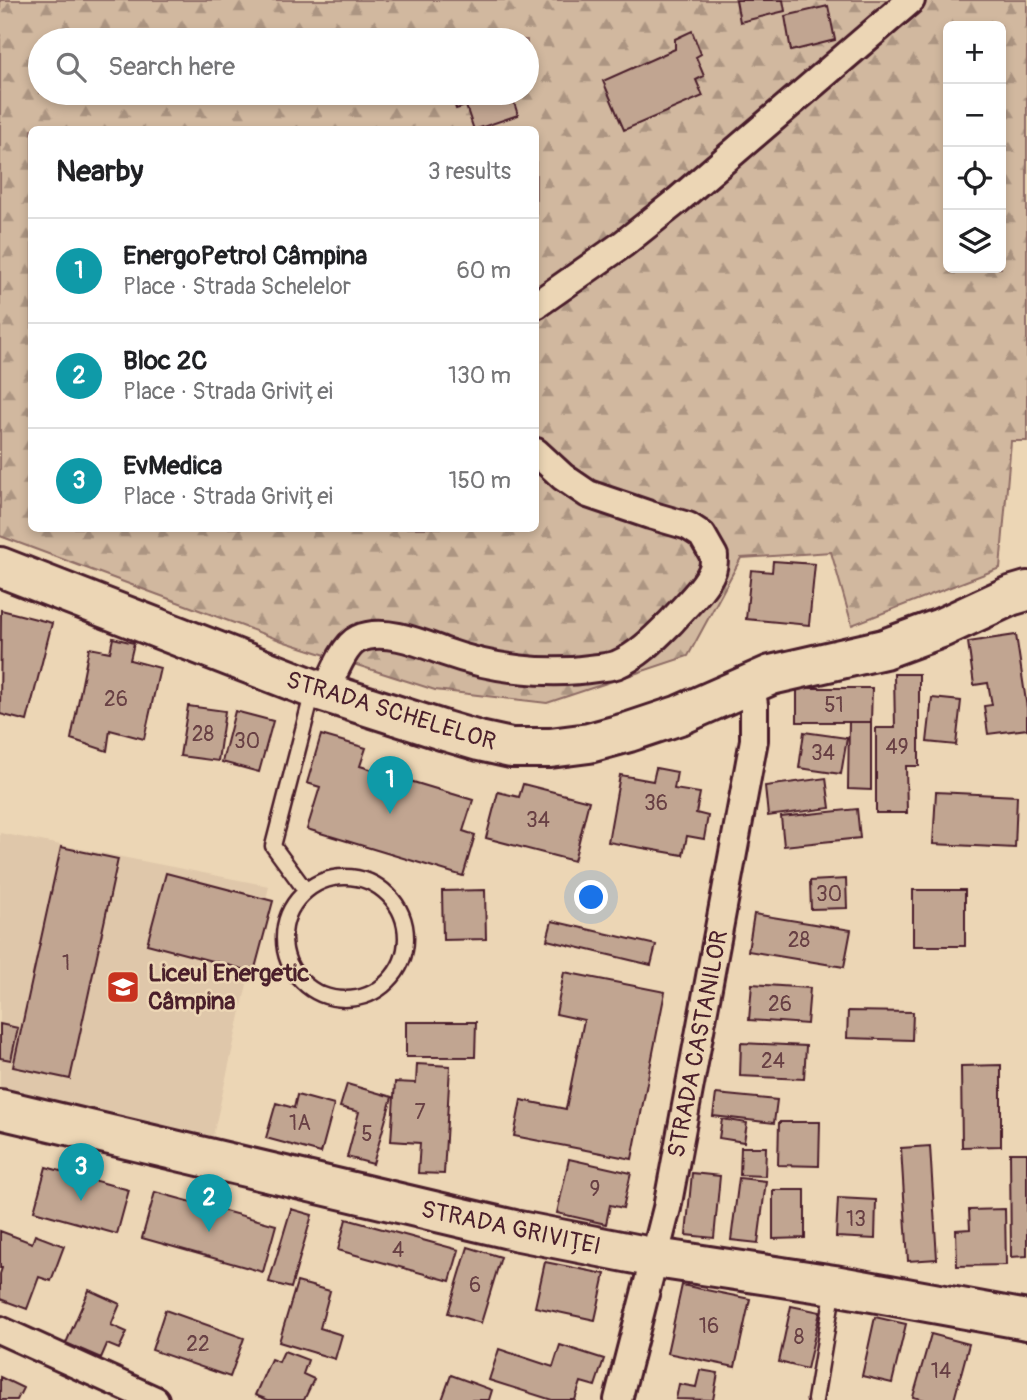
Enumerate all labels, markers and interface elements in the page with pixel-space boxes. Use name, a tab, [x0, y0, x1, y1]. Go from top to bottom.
map controls	[943, 21, 1006, 273]
button: +	[943, 21, 1006, 84]
search box	[28, 28, 539, 105]
icon: search	[52, 48, 90, 86]
text: Search here	[108, 51, 235, 83]
button: −	[943, 84, 1006, 147]
button: locate	[943, 147, 1006, 210]
text: Nearby	[56, 153, 143, 190]
text: 3 results	[428, 157, 511, 186]
button: layers	[943, 210, 1006, 273]
text: EnergoPetrol Câmpina	[123, 240, 367, 272]
text: 1	[75, 256, 84, 285]
text: 60 m	[456, 256, 511, 285]
text: Place · Strada Schelelor	[123, 272, 351, 301]
text: Bloc 2C	[123, 345, 207, 377]
text: 2	[73, 361, 85, 390]
text: 130 m	[448, 361, 511, 390]
text: Place · Strada Griviței	[123, 377, 333, 406]
text: EvMedica	[123, 450, 222, 482]
text: 3	[73, 466, 85, 495]
text: 150 m	[448, 466, 511, 495]
text: Place · Strada Griviței	[123, 482, 333, 511]
street label: STRADA SCHELELOR	[283, 665, 499, 757]
house number: 26	[104, 686, 128, 713]
house number: 51	[824, 692, 844, 719]
house number: 28	[192, 721, 214, 748]
house number: 30	[234, 728, 260, 755]
house number: 49	[886, 734, 909, 761]
house number: 34	[811, 740, 835, 767]
pin: 1	[367, 756, 413, 814]
house number: 36	[644, 790, 668, 817]
house number: 34	[526, 807, 550, 834]
your location	[574, 880, 608, 914]
house number: 30	[816, 881, 842, 908]
house number: 28	[788, 927, 810, 954]
street label: STRADA CASTANILOR	[662, 928, 734, 1160]
house number: 1	[62, 950, 70, 977]
place label: Liceul Energetic Câmpina	[148, 959, 309, 1016]
school or university icon: Liceul Energetic Câmpina	[104, 968, 142, 1006]
house number: 26	[768, 991, 792, 1018]
house number: 24	[761, 1048, 785, 1075]
house number: 7	[414, 1099, 426, 1126]
house number: 1A	[289, 1110, 311, 1137]
house number: 5	[361, 1121, 373, 1148]
pin: 3	[58, 1143, 104, 1201]
pin: 2	[186, 1174, 232, 1232]
house number: 9	[590, 1176, 600, 1203]
street label: STRADA GRIVIȚEI	[418, 1195, 604, 1261]
house number: 13	[846, 1206, 866, 1233]
house number: 4	[392, 1237, 404, 1264]
house number: 6	[469, 1272, 481, 1299]
house number: 16	[699, 1313, 719, 1340]
house number: 8	[794, 1324, 804, 1351]
house number: 22	[186, 1331, 210, 1358]
house number: 14	[931, 1358, 951, 1385]

